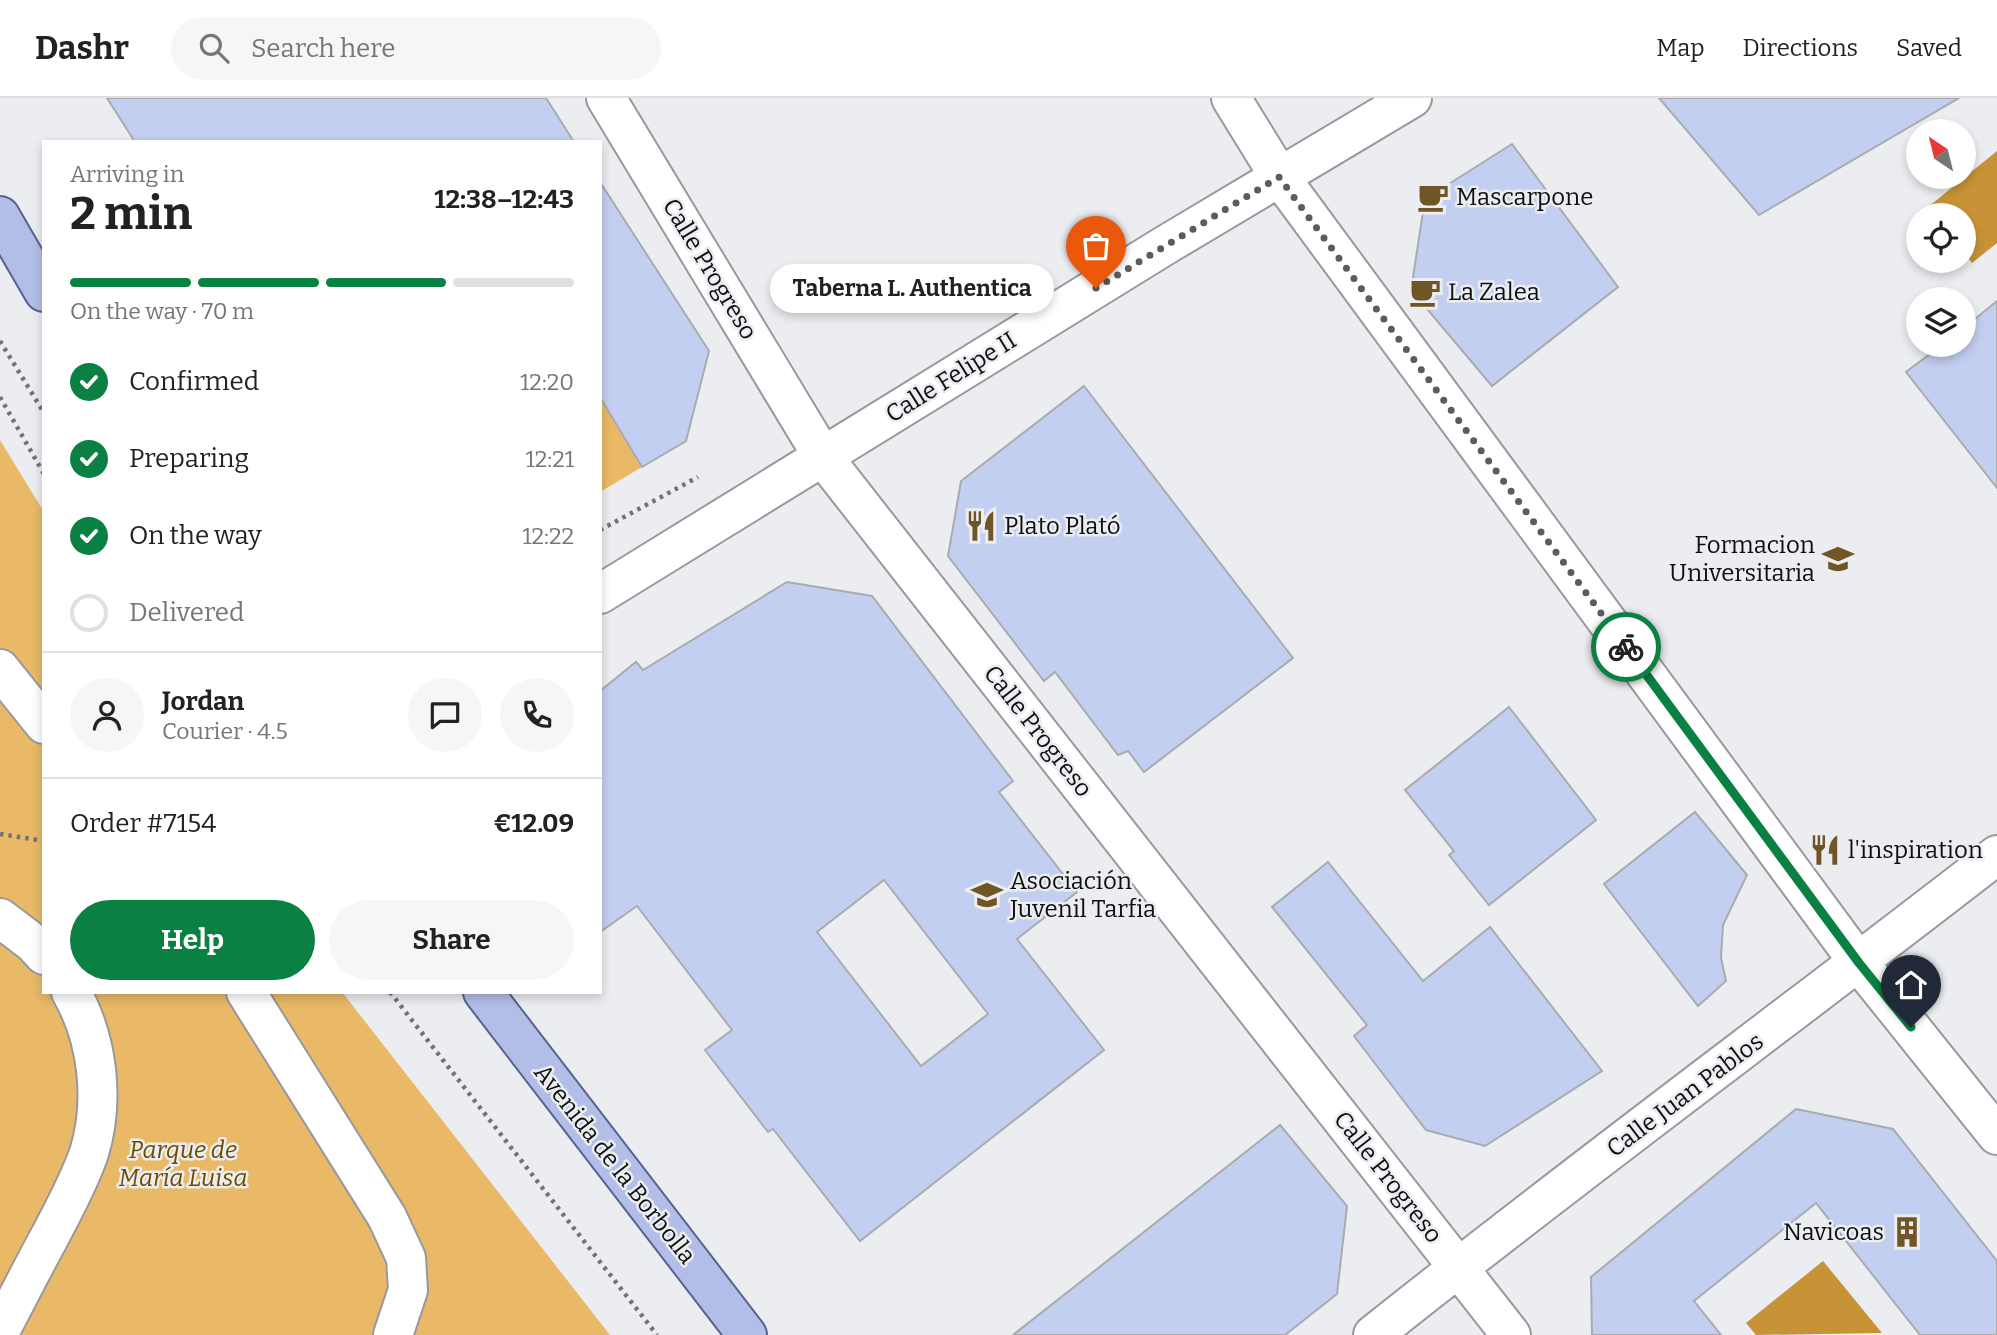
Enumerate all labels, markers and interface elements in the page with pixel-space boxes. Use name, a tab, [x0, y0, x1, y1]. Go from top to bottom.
search box	[171, 17, 661, 80]
text: Dashr	[35, 28, 129, 68]
icon: search	[195, 29, 233, 67]
text: Search here	[251, 33, 395, 64]
text: Map	[1656, 34, 1705, 62]
text: Directions	[1743, 34, 1858, 62]
text: Saved	[1896, 34, 1962, 62]
north arrow	[1906, 119, 1976, 189]
map controls	[1906, 119, 1976, 357]
text: Arriving in	[70, 160, 184, 188]
cafe icon: Mascarpone	[1416, 180, 1450, 214]
place label: Mascarpone	[1456, 183, 1593, 211]
text: 12:38–12:43	[434, 184, 574, 215]
text: 2 min	[70, 186, 192, 241]
street label: Calle Progreso	[657, 194, 763, 344]
button: locate	[1906, 203, 1976, 273]
pin	[1066, 216, 1126, 288]
icon: bag	[1077, 227, 1115, 265]
callout: Taberna L. Authentica	[771, 264, 1054, 312]
text: Taberna L. Authentica	[792, 274, 1032, 302]
cafe icon: La Zalea	[1408, 275, 1442, 309]
place label: La Zalea	[1448, 278, 1540, 306]
button: layers	[1906, 287, 1976, 357]
text: On the way · 70 m	[70, 297, 254, 325]
street label: Calle Felipe II	[881, 326, 1021, 428]
icon: check	[70, 363, 108, 401]
text: Confirmed	[129, 366, 259, 397]
text: 12:20	[520, 368, 574, 396]
icon: check	[70, 440, 108, 478]
text: Preparing	[129, 443, 249, 474]
text: 12:21	[525, 445, 574, 473]
restaurant icon: Plato Plató	[964, 509, 998, 543]
place label: Plato Plató	[1004, 512, 1121, 540]
icon: check	[70, 517, 108, 555]
text: On the way	[129, 520, 262, 551]
text: 12:22	[522, 522, 574, 550]
place label: Formacion Universitaria	[1669, 531, 1815, 587]
school or university icon: Formacion Universitaria	[1821, 542, 1855, 576]
text: Delivered	[129, 597, 244, 628]
courier	[1591, 612, 1661, 682]
icon: bike	[1607, 628, 1645, 666]
street label: Calle Progreso	[978, 660, 1098, 802]
button: person	[70, 678, 144, 752]
button: chat	[408, 678, 482, 752]
button: phone	[500, 678, 574, 752]
text: Jordan	[162, 686, 244, 717]
text: Courier · 4.5	[162, 717, 288, 745]
text: Order #7154	[70, 808, 216, 839]
text: €12.09	[493, 808, 574, 839]
restaurant icon: l'inspiration	[1808, 833, 1842, 867]
place label: l'inspiration	[1848, 836, 1983, 864]
place label: Asociación Juvenil Tarfia	[1009, 867, 1156, 923]
school or university icon: Asociación Juvenil Tarfia	[970, 878, 1004, 912]
button: Help	[70, 900, 315, 980]
button: Share	[329, 900, 574, 980]
pin	[1881, 955, 1941, 1027]
icon: home	[1892, 966, 1930, 1004]
street label: Calle Juan Pablos	[1601, 1027, 1769, 1163]
street label: Avenida de la Borbolla	[528, 1059, 702, 1269]
street label: Calle Progreso	[1328, 1106, 1448, 1248]
park label: Parque de María Luisa	[119, 1136, 248, 1192]
building icon: Navicoas	[1890, 1215, 1924, 1249]
place label: Navicoas	[1783, 1218, 1884, 1246]

